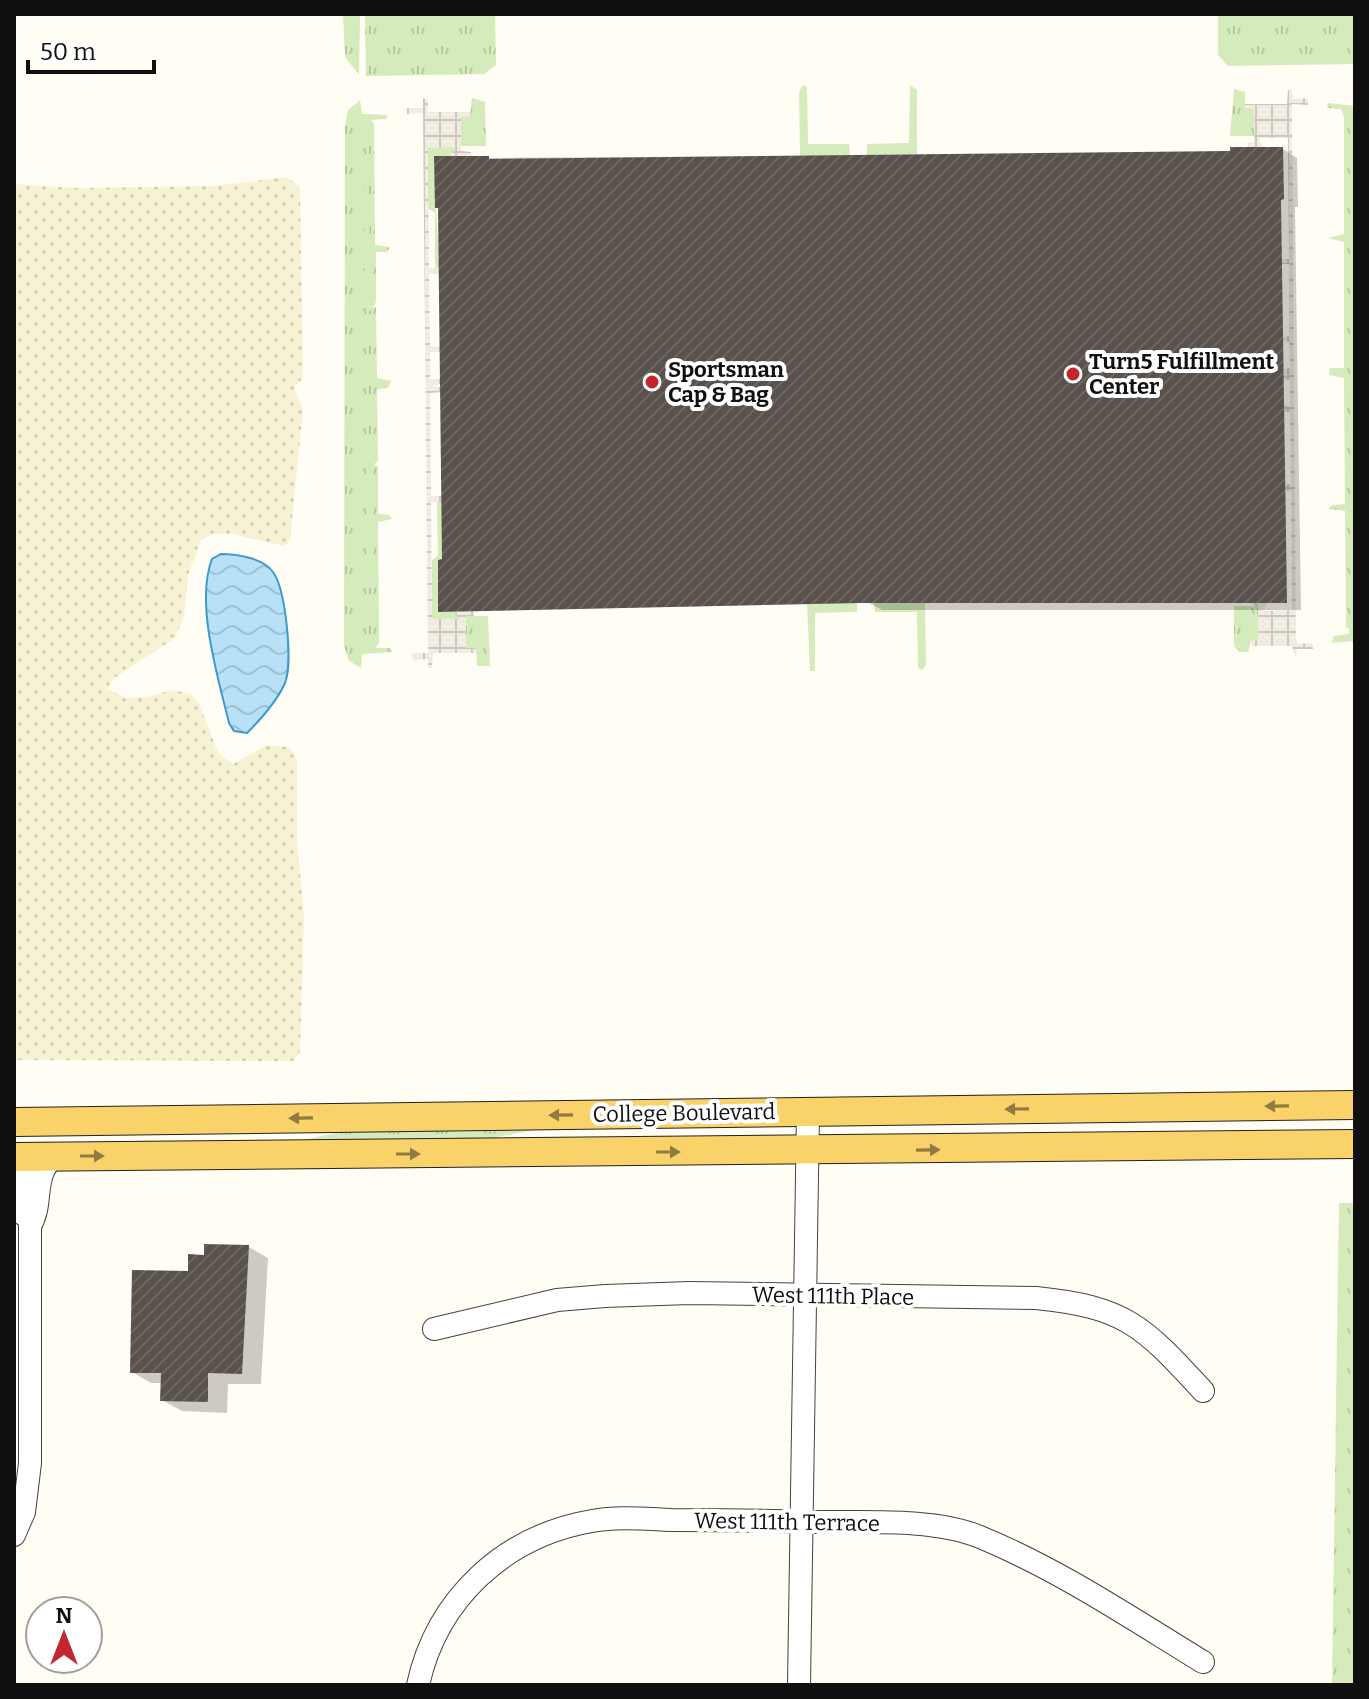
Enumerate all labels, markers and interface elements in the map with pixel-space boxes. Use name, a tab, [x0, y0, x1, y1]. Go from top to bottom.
scale bar	[28, 24, 154, 74]
text: 50 m	[40, 38, 96, 66]
place label: Turn5 Fulfillment Center	[1089, 348, 1275, 400]
place label: Sportsman Cap & Bag	[668, 356, 784, 408]
marker: Turn5 Fulfillment Center	[1064, 365, 1082, 383]
marker: Sportsman Cap & Bag	[643, 373, 661, 391]
street label: College Boulevard	[592, 1098, 776, 1128]
one-way arrow	[1264, 1100, 1289, 1112]
one-way arrow	[1004, 1103, 1029, 1115]
one-way arrow	[548, 1109, 573, 1121]
one-way arrow	[288, 1112, 313, 1124]
one-way arrow	[916, 1143, 941, 1156]
one-way arrow	[656, 1146, 681, 1158]
one-way arrow	[396, 1148, 421, 1160]
one-way arrow	[80, 1150, 105, 1162]
street label: West 111th Place	[752, 1281, 914, 1311]
street label: West 111th Terrace	[694, 1507, 880, 1537]
north arrow	[24, 1595, 104, 1675]
text: N	[56, 1602, 73, 1629]

